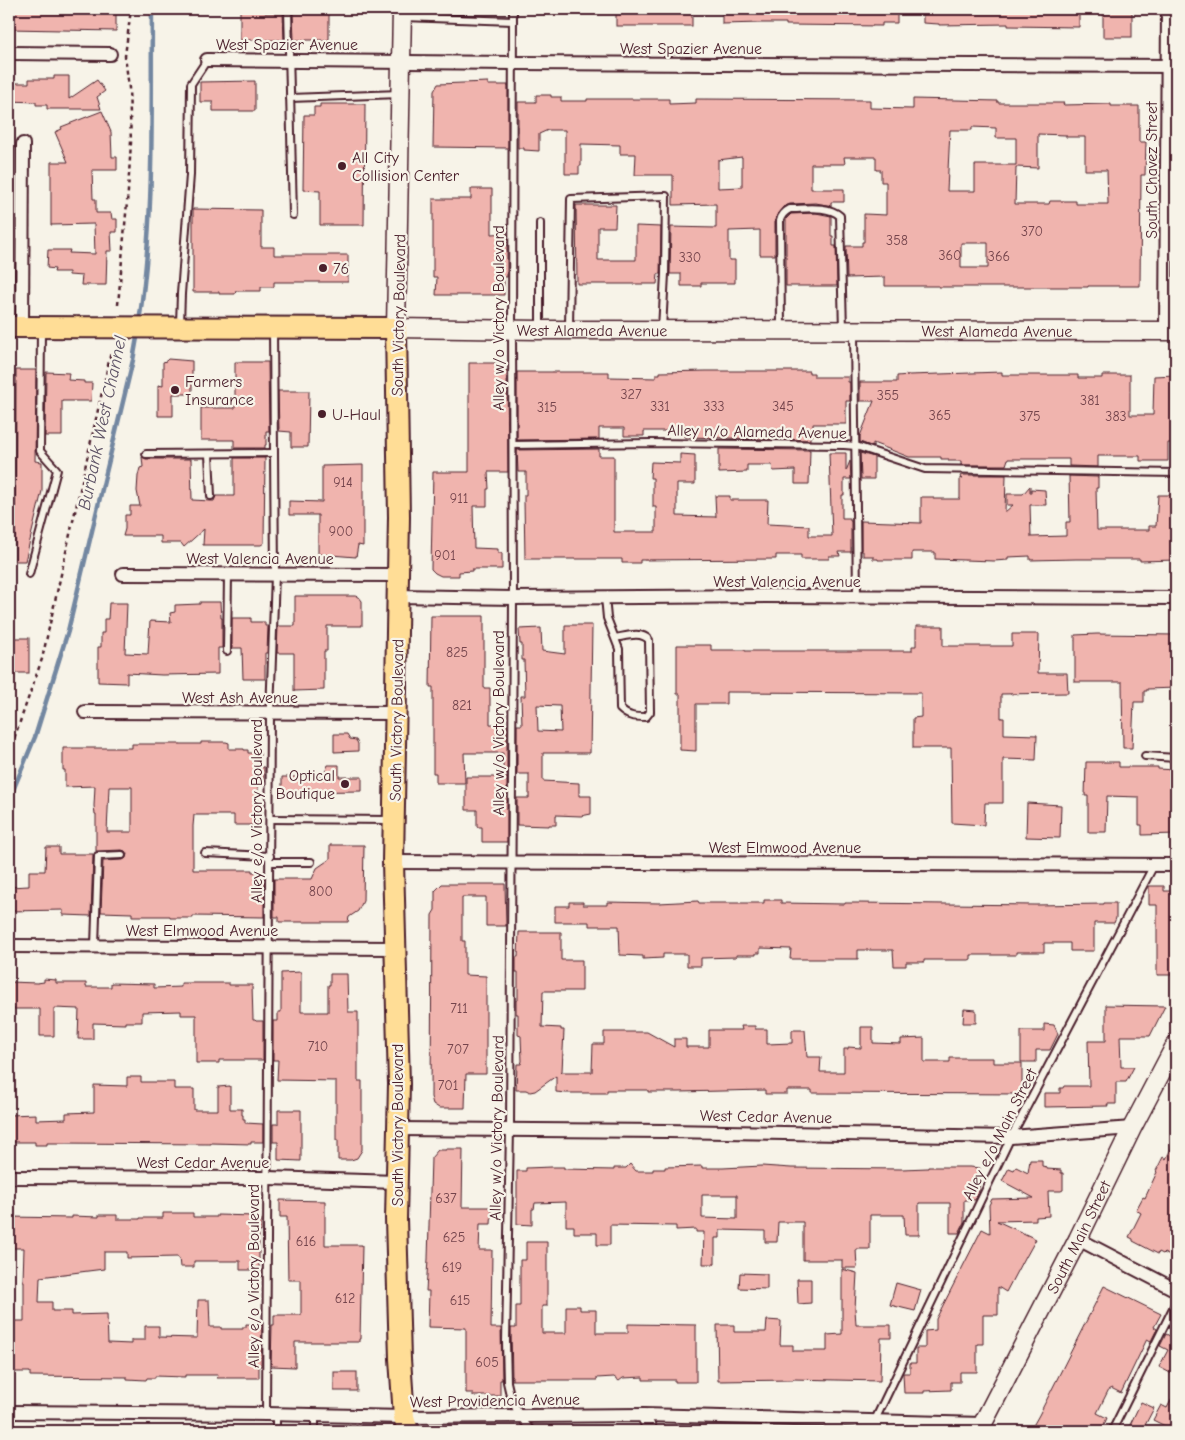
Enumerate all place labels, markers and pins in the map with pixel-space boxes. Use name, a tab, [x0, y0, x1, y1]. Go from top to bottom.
place label: All City Collision Center	[352, 149, 460, 185]
marker: All City Collision Center	[336, 160, 348, 172]
place label: 76	[333, 260, 349, 278]
marker: 76	[317, 262, 329, 274]
place label: Farmers Insurance	[185, 373, 254, 409]
marker: Farmers Insurance	[169, 384, 181, 396]
place label: U-Haul	[332, 406, 381, 424]
marker: U-Haul	[316, 408, 328, 420]
place label: Optical Boutique	[276, 767, 335, 803]
marker: Optical Boutique	[339, 778, 351, 790]

